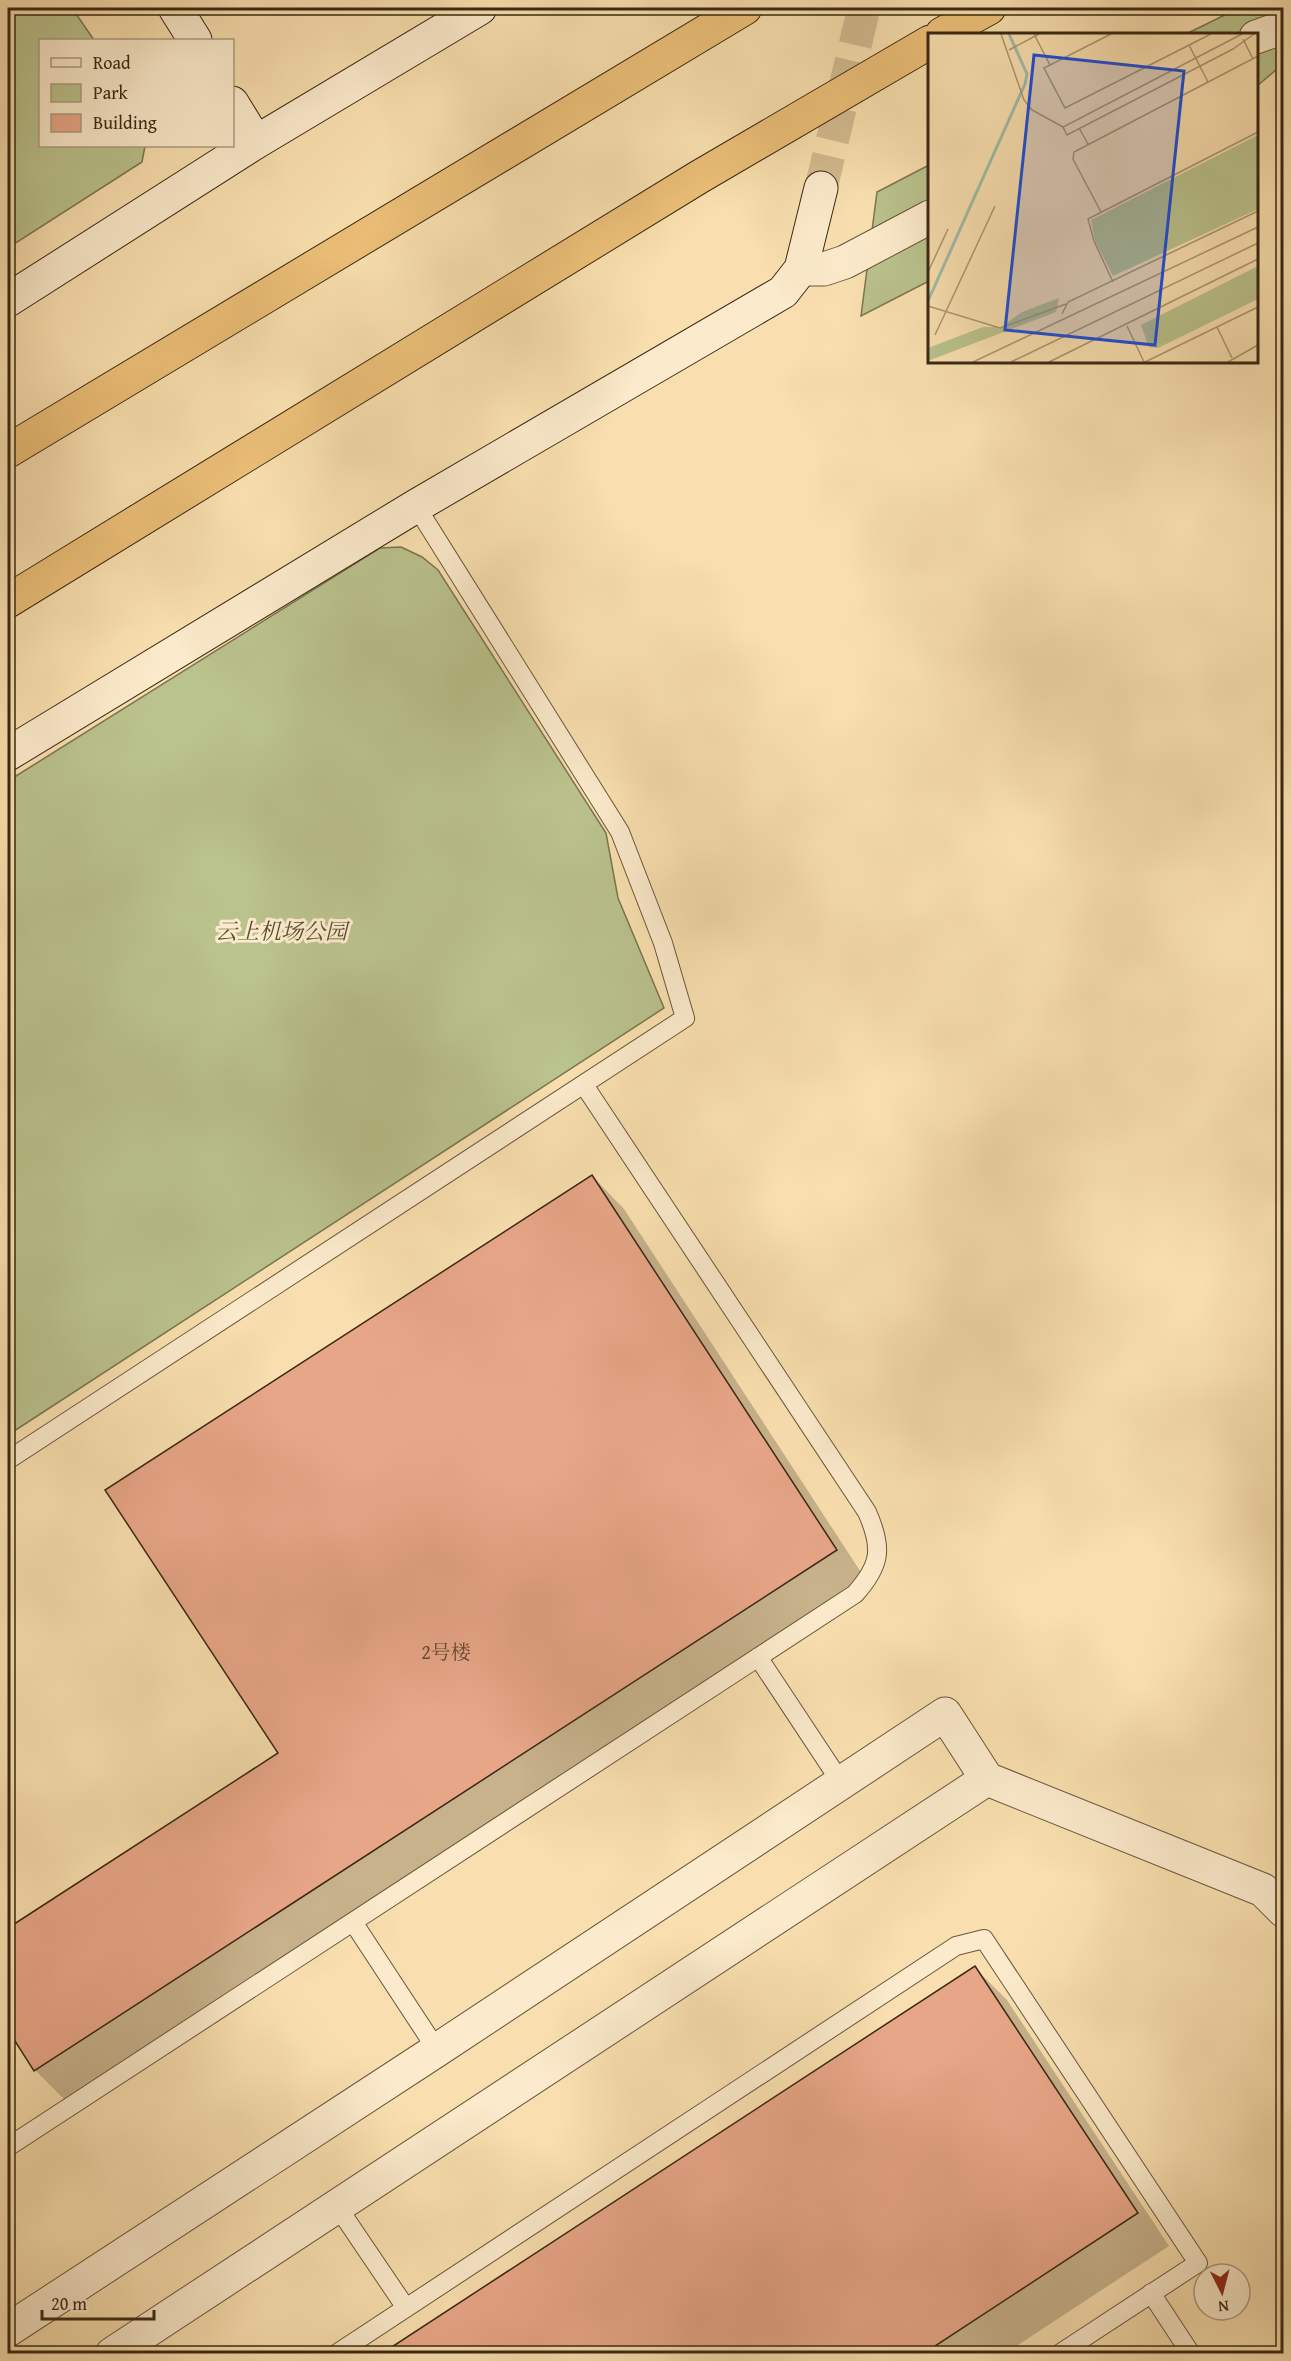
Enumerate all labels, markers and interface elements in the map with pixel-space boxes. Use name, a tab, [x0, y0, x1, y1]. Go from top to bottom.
inset map	[928, 33, 1258, 363]
legend	[39, 39, 234, 147]
text: Road	[93, 49, 131, 76]
text: Park	[93, 79, 129, 106]
text: Building	[93, 109, 157, 136]
park label: 云上机场公园	[215, 915, 350, 947]
house number: 2号楼	[421, 1637, 471, 1666]
north arrow	[1192, 2262, 1252, 2322]
scale bar	[42, 2283, 154, 2321]
text: 20 m	[51, 2290, 87, 2317]
text: N	[1217, 2294, 1230, 2319]

